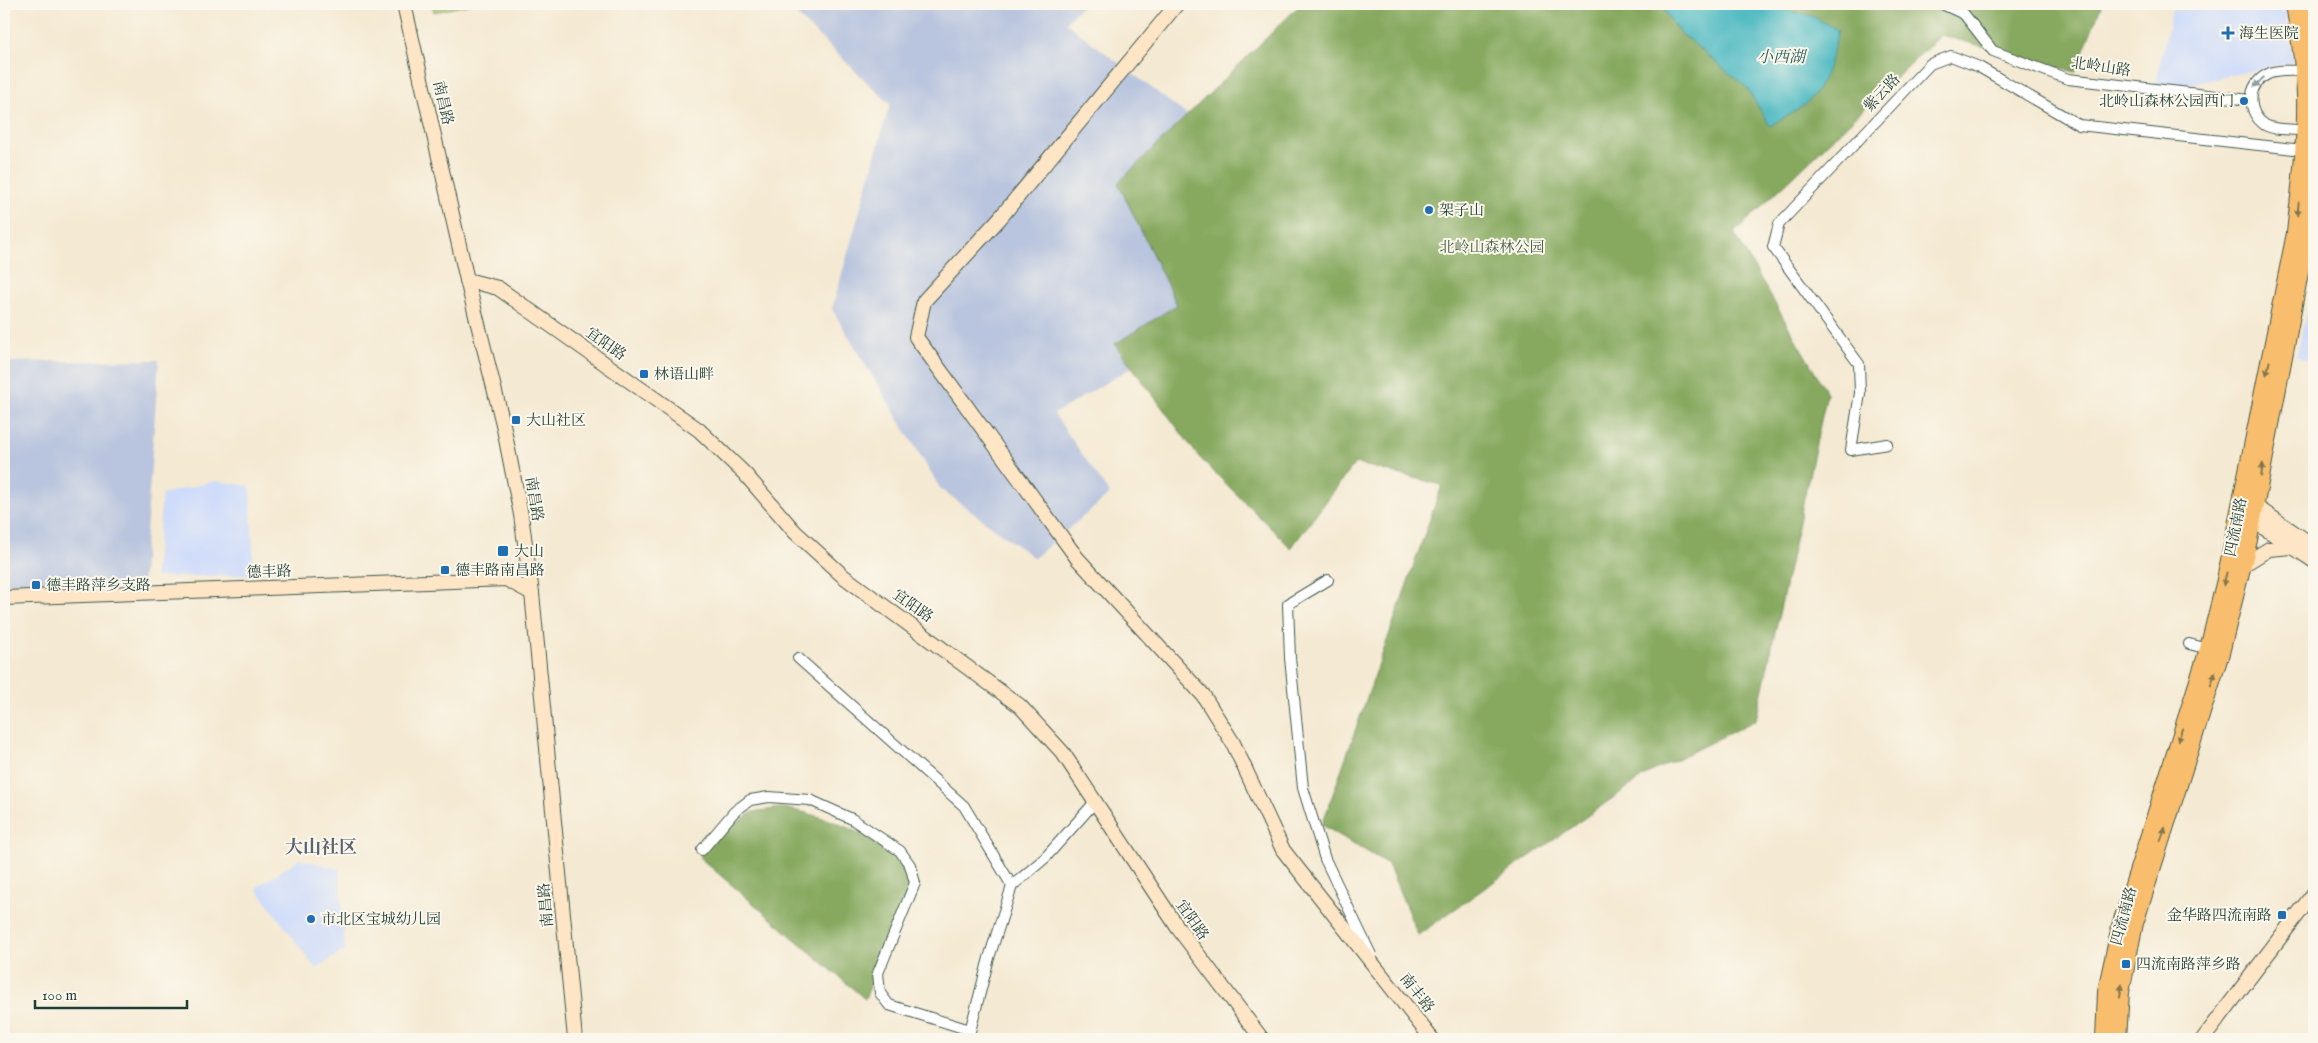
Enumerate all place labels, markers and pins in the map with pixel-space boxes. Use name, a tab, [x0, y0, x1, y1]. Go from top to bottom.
place label: 海生医院	[2239, 24, 2299, 43]
marker: 海生医院	[2221, 26, 2235, 40]
place label: 北岭山森林公园西门	[2099, 92, 2234, 111]
marker: 北岭山森林公园西门	[2238, 95, 2250, 107]
place label: 架子山	[1439, 201, 1484, 220]
marker: 架子山	[1423, 204, 1435, 216]
place label: 林语山畔	[654, 365, 714, 384]
marker: 林语山畔	[638, 368, 650, 380]
place label: 大山社区	[526, 411, 586, 430]
marker: 大山社区	[510, 414, 522, 426]
place label: 大山	[514, 542, 544, 561]
marker: 大山	[496, 544, 510, 558]
place label: 德丰路南昌路	[455, 561, 545, 580]
marker: 德丰路南昌路	[439, 564, 451, 576]
place label: 德丰路萍乡支路	[46, 576, 151, 595]
marker: 德丰路萍乡支路	[30, 579, 42, 591]
place label: 金华路四流南路	[2167, 906, 2272, 925]
marker: 金华路四流南路	[2276, 909, 2288, 921]
place label: 市北区宝城幼儿园	[321, 910, 441, 929]
marker: 市北区宝城幼儿园	[305, 913, 317, 925]
place label: 四流南路萍乡路	[2136, 955, 2241, 974]
marker: 四流南路萍乡路	[2120, 958, 2132, 970]

